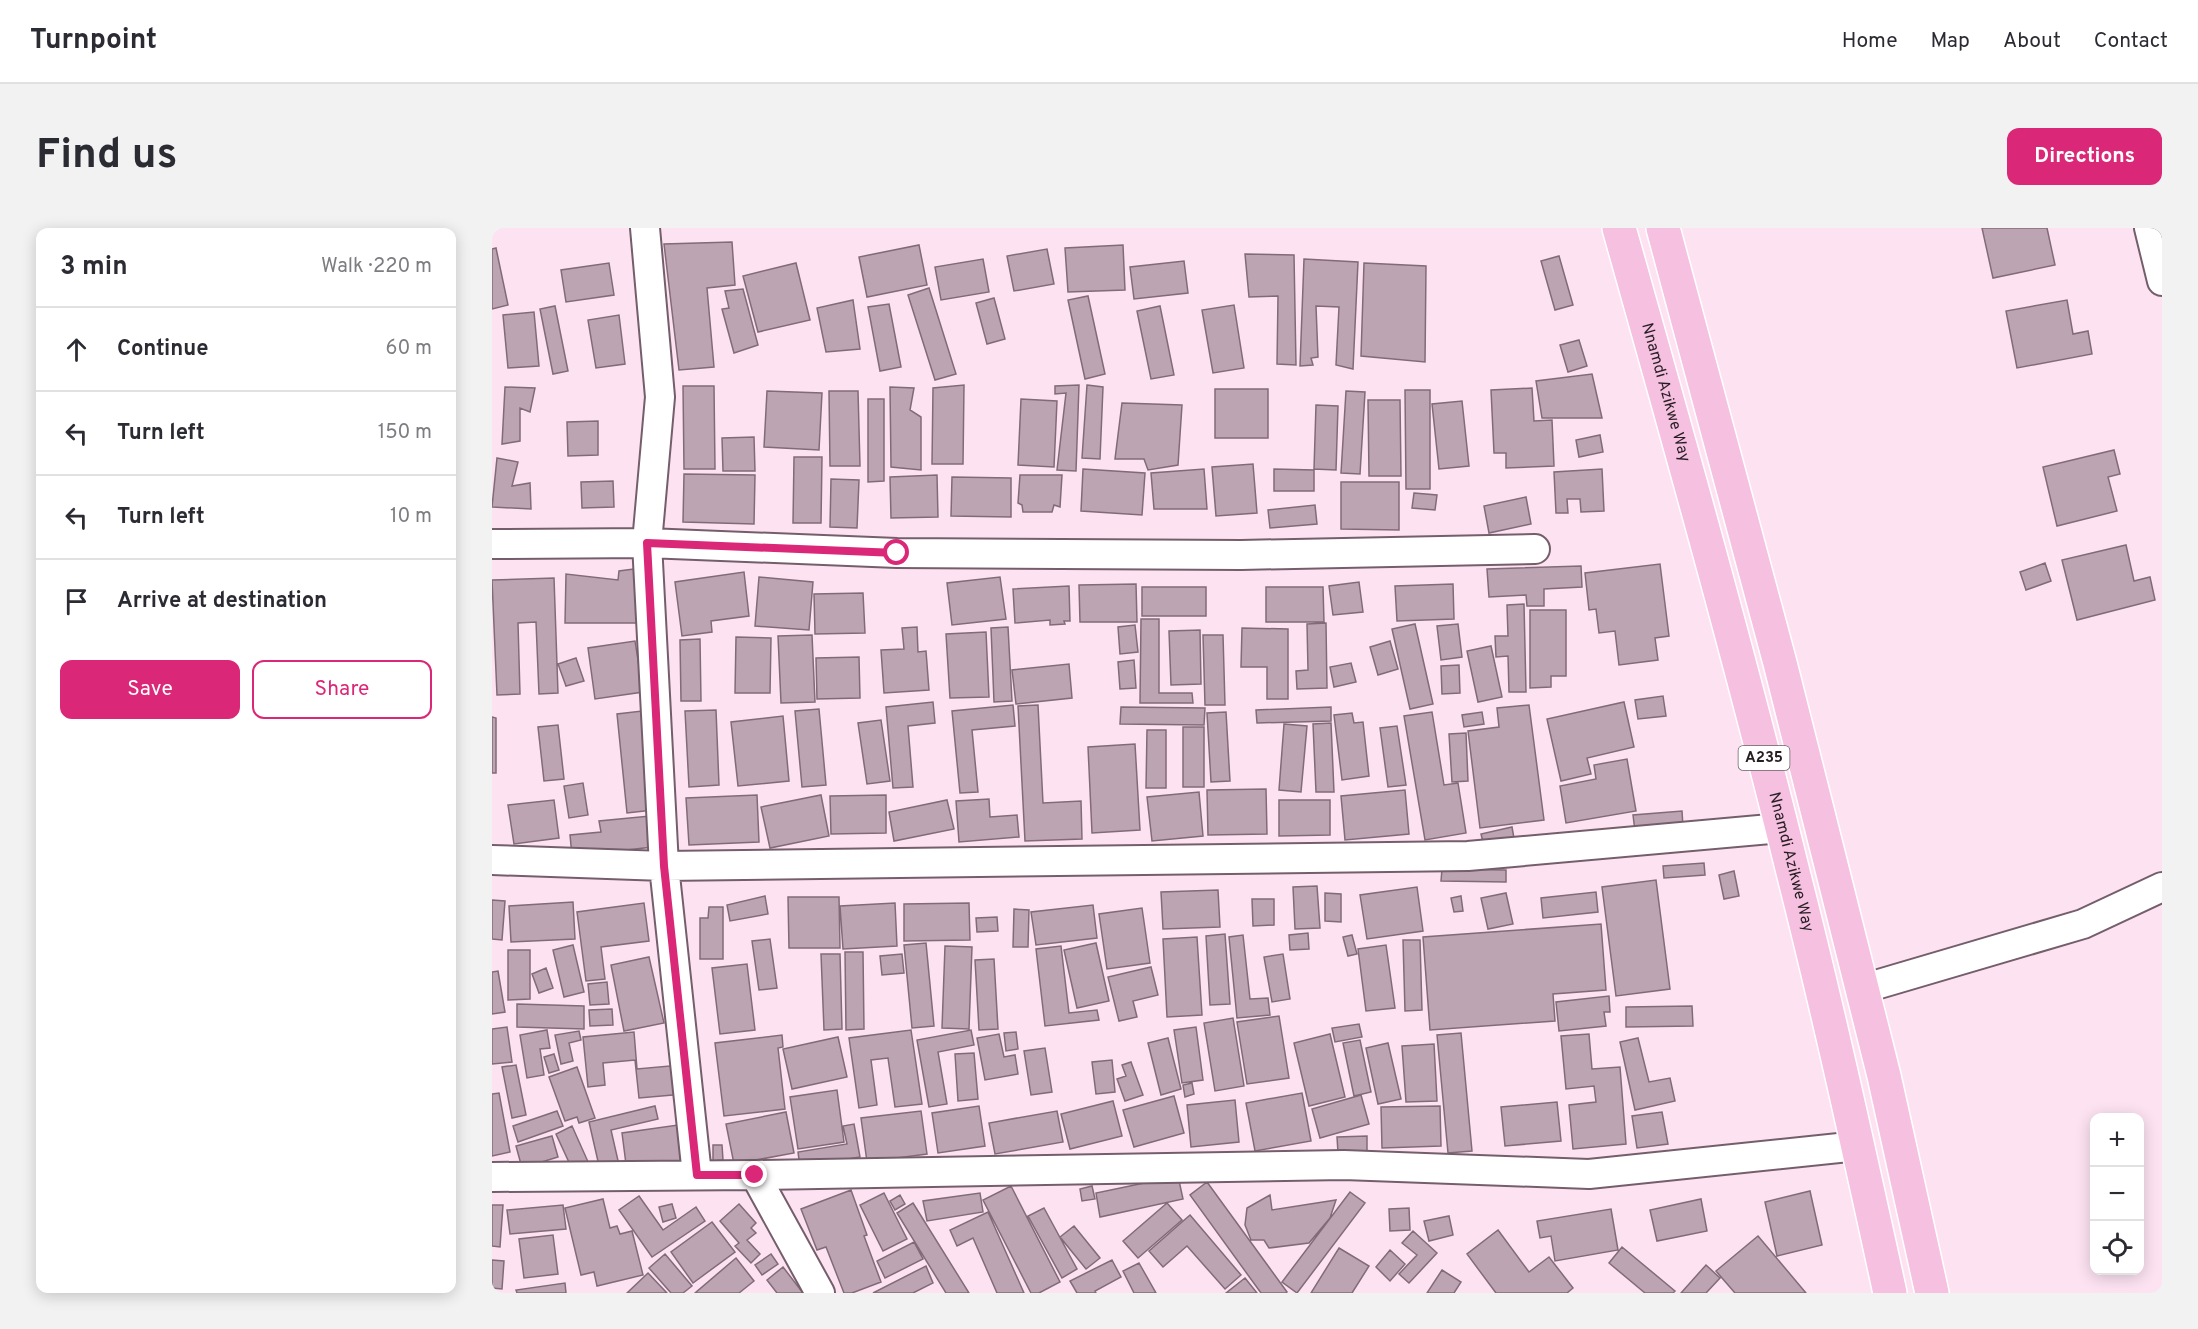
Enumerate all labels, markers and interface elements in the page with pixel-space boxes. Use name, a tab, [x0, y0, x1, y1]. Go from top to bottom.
text: Turnpoint	[30, 23, 157, 59]
text: Home	[1842, 28, 1898, 55]
text: Map	[1931, 28, 1970, 55]
text: About	[2003, 28, 2061, 55]
text: Contact	[2094, 28, 2168, 55]
button: Directions	[2007, 128, 2162, 185]
text: Find us	[36, 130, 177, 183]
text: 3 min	[60, 251, 128, 284]
text: Walk · 220 m	[321, 254, 432, 280]
street label: Nnamdi Azikwe Way	[1636, 321, 1694, 464]
icon: ahead	[60, 333, 93, 366]
text: Continue	[117, 336, 208, 363]
text: 60 m	[386, 336, 432, 362]
icon: left	[60, 417, 93, 450]
text: Turn left	[117, 420, 205, 447]
text: 150 m	[378, 420, 432, 446]
icon: left	[60, 501, 93, 534]
text: Turn left	[117, 504, 205, 531]
text: 10 m	[390, 504, 432, 530]
route start	[883, 539, 909, 565]
icon: arrive	[60, 585, 93, 618]
text: Arrive at destination	[117, 588, 327, 615]
button: Save	[60, 660, 240, 719]
button: Share	[252, 660, 432, 719]
road number: A235	[1738, 746, 1790, 770]
street label: Nnamdi Azikwe Way	[1763, 790, 1818, 934]
map controls	[2090, 1113, 2144, 1275]
button: +	[2090, 1113, 2144, 1167]
route end	[741, 1161, 767, 1187]
button: −	[2090, 1167, 2144, 1221]
button: locate	[2090, 1221, 2144, 1275]

